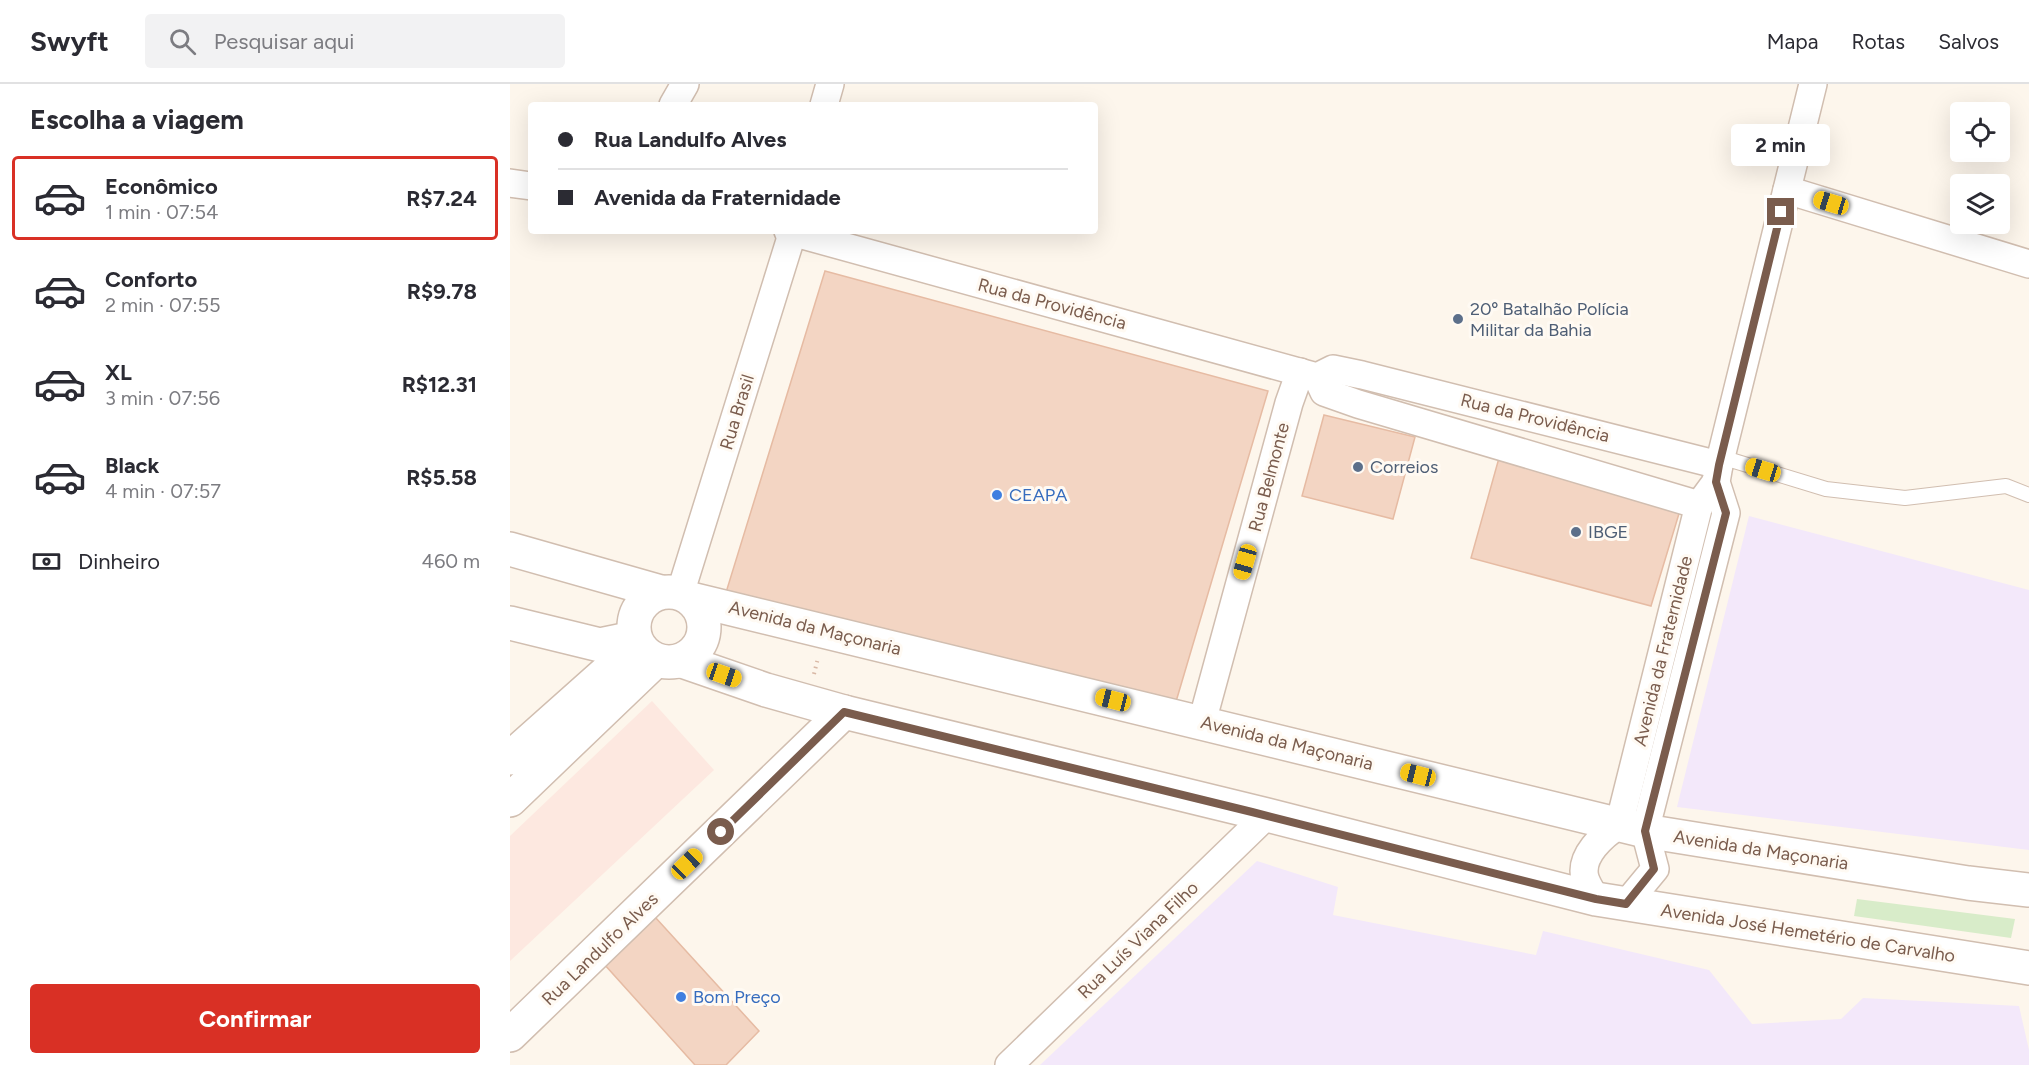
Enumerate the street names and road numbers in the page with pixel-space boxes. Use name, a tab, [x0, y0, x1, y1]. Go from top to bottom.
street label: Rua da Providência	[975, 274, 1129, 334]
street label: Rua Brasil	[715, 372, 759, 452]
street label: Rua da Providência	[1458, 389, 1612, 447]
street label: Rua Belmonte	[1244, 420, 1294, 534]
street label: Avenida da Fraternidade	[1629, 553, 1697, 748]
street label: Avenida da Maçonaria	[727, 596, 903, 660]
street label: Avenida da Maçonaria	[1199, 711, 1375, 775]
street label: Avenida da Maçonaria	[1672, 825, 1850, 875]
street label: Rua Luís Viana Filho	[1073, 877, 1203, 1003]
street label: Rua Landulfo Alves	[537, 888, 663, 1010]
street label: Avenida José Hemetério de Carvalho	[1659, 899, 1957, 967]

